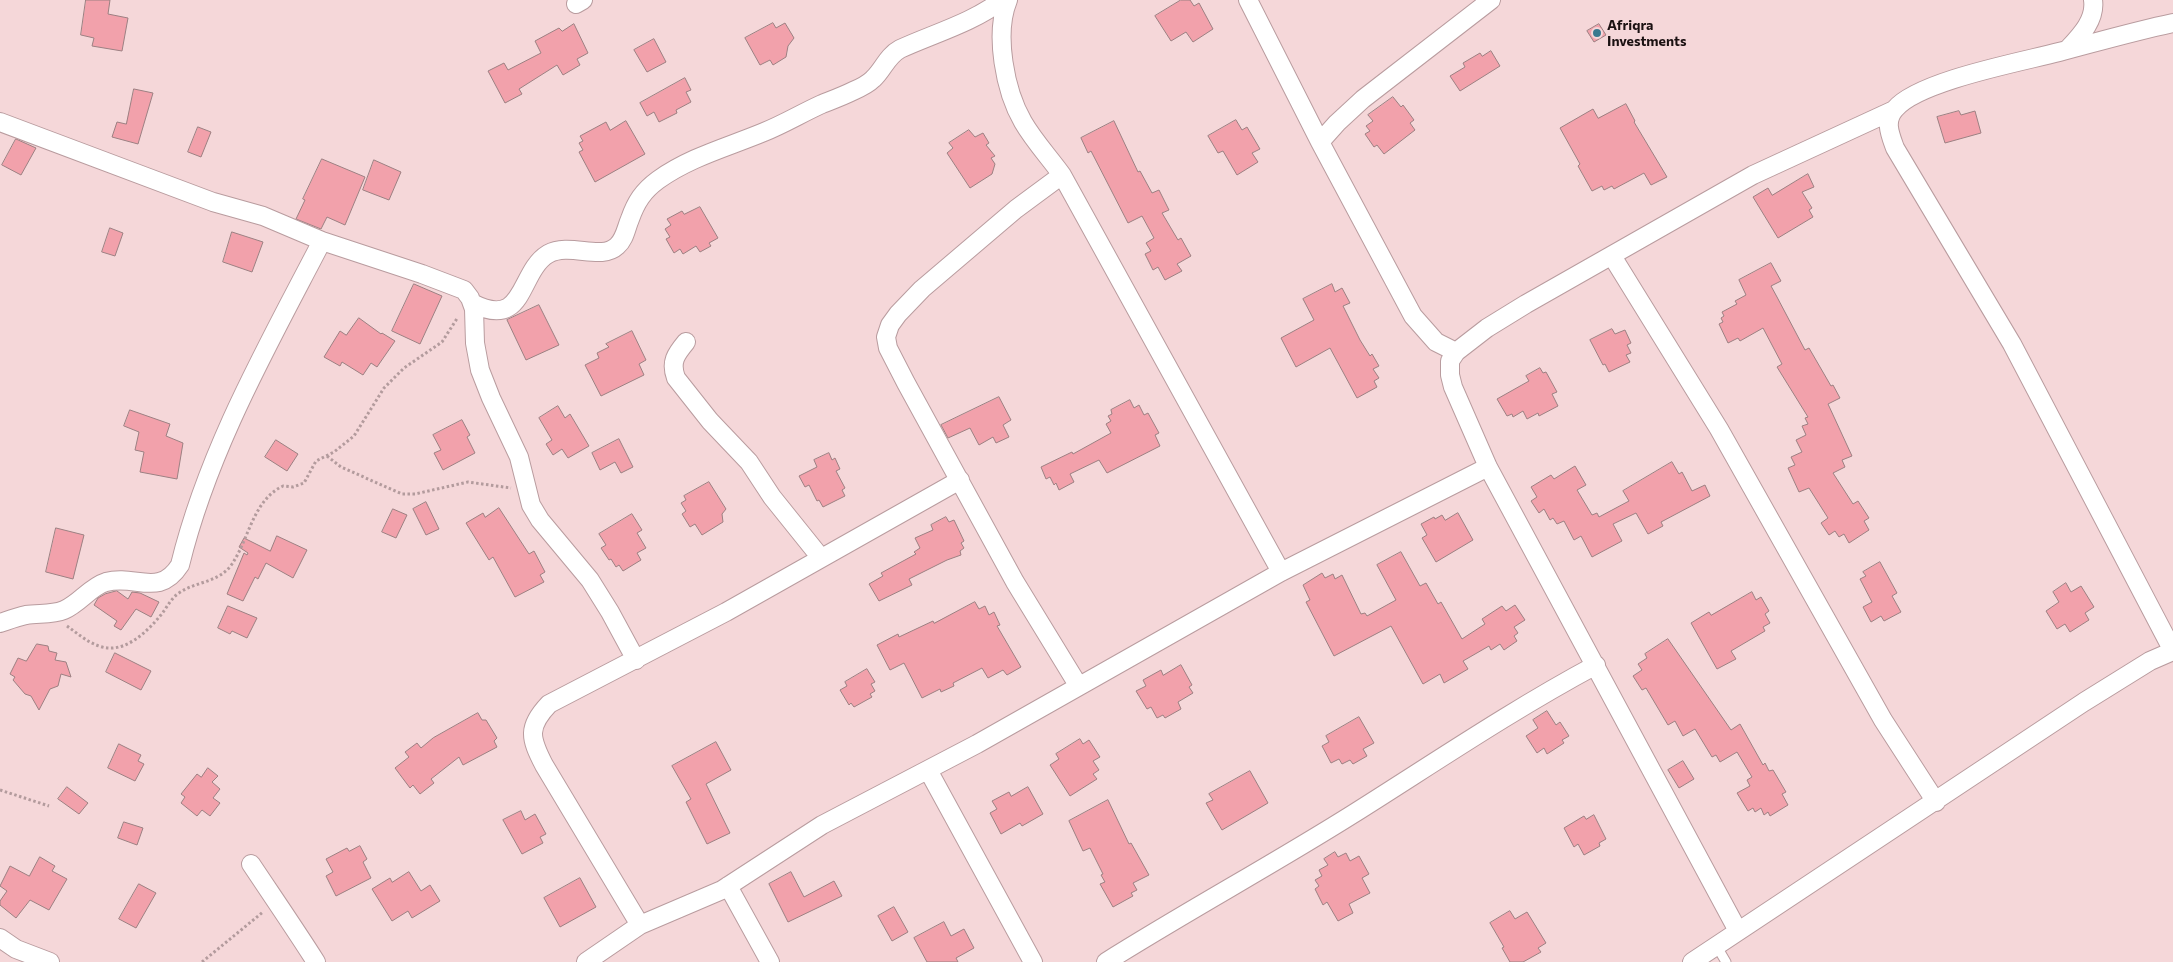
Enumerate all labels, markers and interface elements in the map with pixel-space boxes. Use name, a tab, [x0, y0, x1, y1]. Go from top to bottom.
place label: Afriqra Investments	[1607, 17, 1686, 49]
marker: Afriqra Investments	[1591, 27, 1603, 39]

